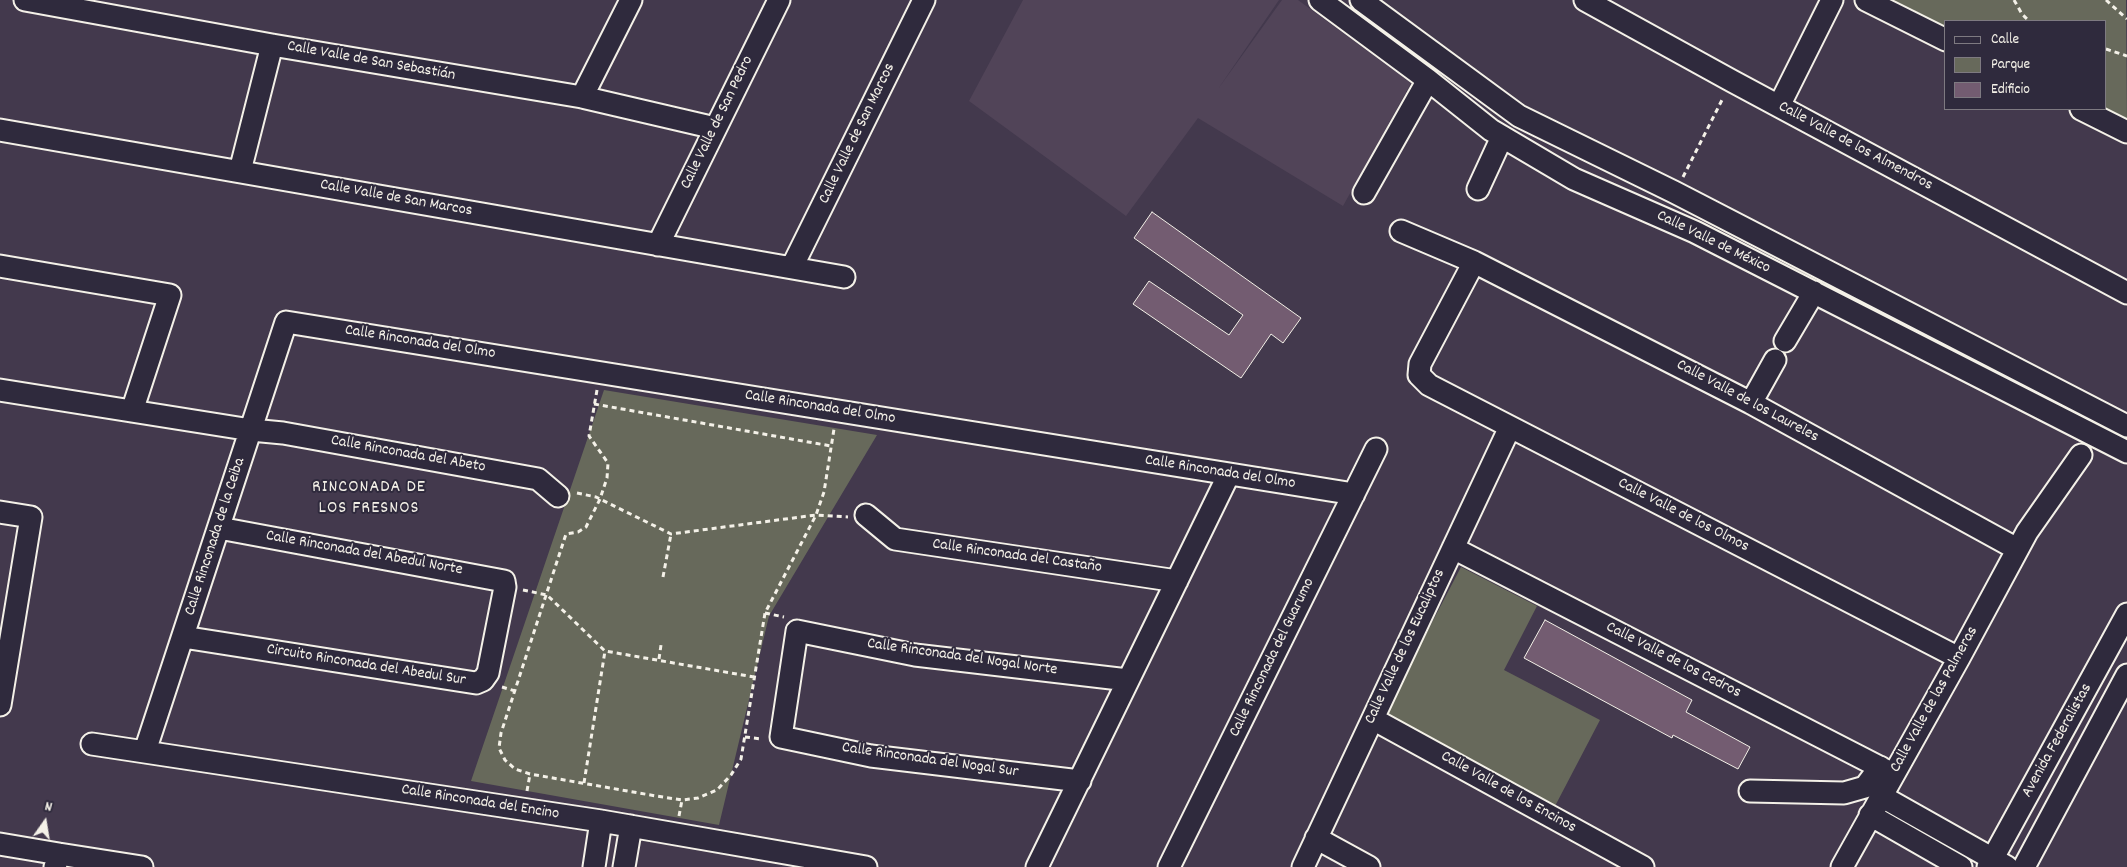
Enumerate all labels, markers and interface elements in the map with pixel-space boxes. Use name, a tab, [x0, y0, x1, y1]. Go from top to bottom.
legend	[1944, 20, 2107, 110]
text: Calle	[1991, 29, 2019, 51]
street label: Calle Valle de San Sebastián	[285, 38, 457, 86]
street label: Calle Valle de San Pedro	[677, 53, 759, 193]
text: Parque	[1991, 54, 2030, 76]
street label: Calle Valle de San Marcos	[816, 61, 900, 207]
text: Edificio	[1991, 79, 2030, 101]
street label: Calle Valle de los Almendros	[1775, 98, 1935, 196]
street label: Calle Valle de San Marcos	[318, 176, 474, 222]
street label: Calle Valle de México	[1653, 207, 1773, 279]
street label: Calle Rinconada del Olmo	[343, 322, 497, 364]
street label: Calle Valle de los Laureles	[1673, 356, 1821, 448]
street label: Calle Rinconada del Olmo	[743, 387, 897, 429]
street label: Calle Rinconada del Abeto	[329, 432, 487, 478]
street label: Calle Rinconada del Olmo	[1143, 452, 1297, 494]
street label: Calle Rinconada de la Ceiba	[181, 456, 251, 618]
street label: Calle Valle de los Olmos	[1614, 475, 1752, 557]
district label: RINCONADA DE LOS FRESNOS	[311, 478, 427, 520]
street label: Calle Rinconada del Abedul Norte	[264, 527, 464, 581]
street label: Calle Rinconada del Castaño	[931, 536, 1103, 578]
street label: Calle Valle de los Eucaliptos	[1362, 566, 1450, 728]
street label: Calle Rinconada del Guarumo	[1226, 575, 1320, 741]
street label: Calle Valle de los Cedros	[1602, 619, 1744, 703]
street label: Calle Valle de las Palmeras	[1887, 624, 1983, 776]
street label: Calle Rinconada del Nogal Norte	[866, 635, 1058, 681]
street label: Circuito Rinconada del Abedul Sur	[265, 641, 467, 691]
street label: Avenida Federalistas	[2019, 681, 2097, 801]
street label: Calle Rinconada del Nogal Sur	[841, 739, 1019, 783]
street label: Calle Valle de los Encinos	[1437, 748, 1579, 838]
street label: Calle Rinconada del Encino	[400, 781, 560, 825]
north arrow	[20, 797, 70, 847]
text: N	[43, 797, 54, 818]

